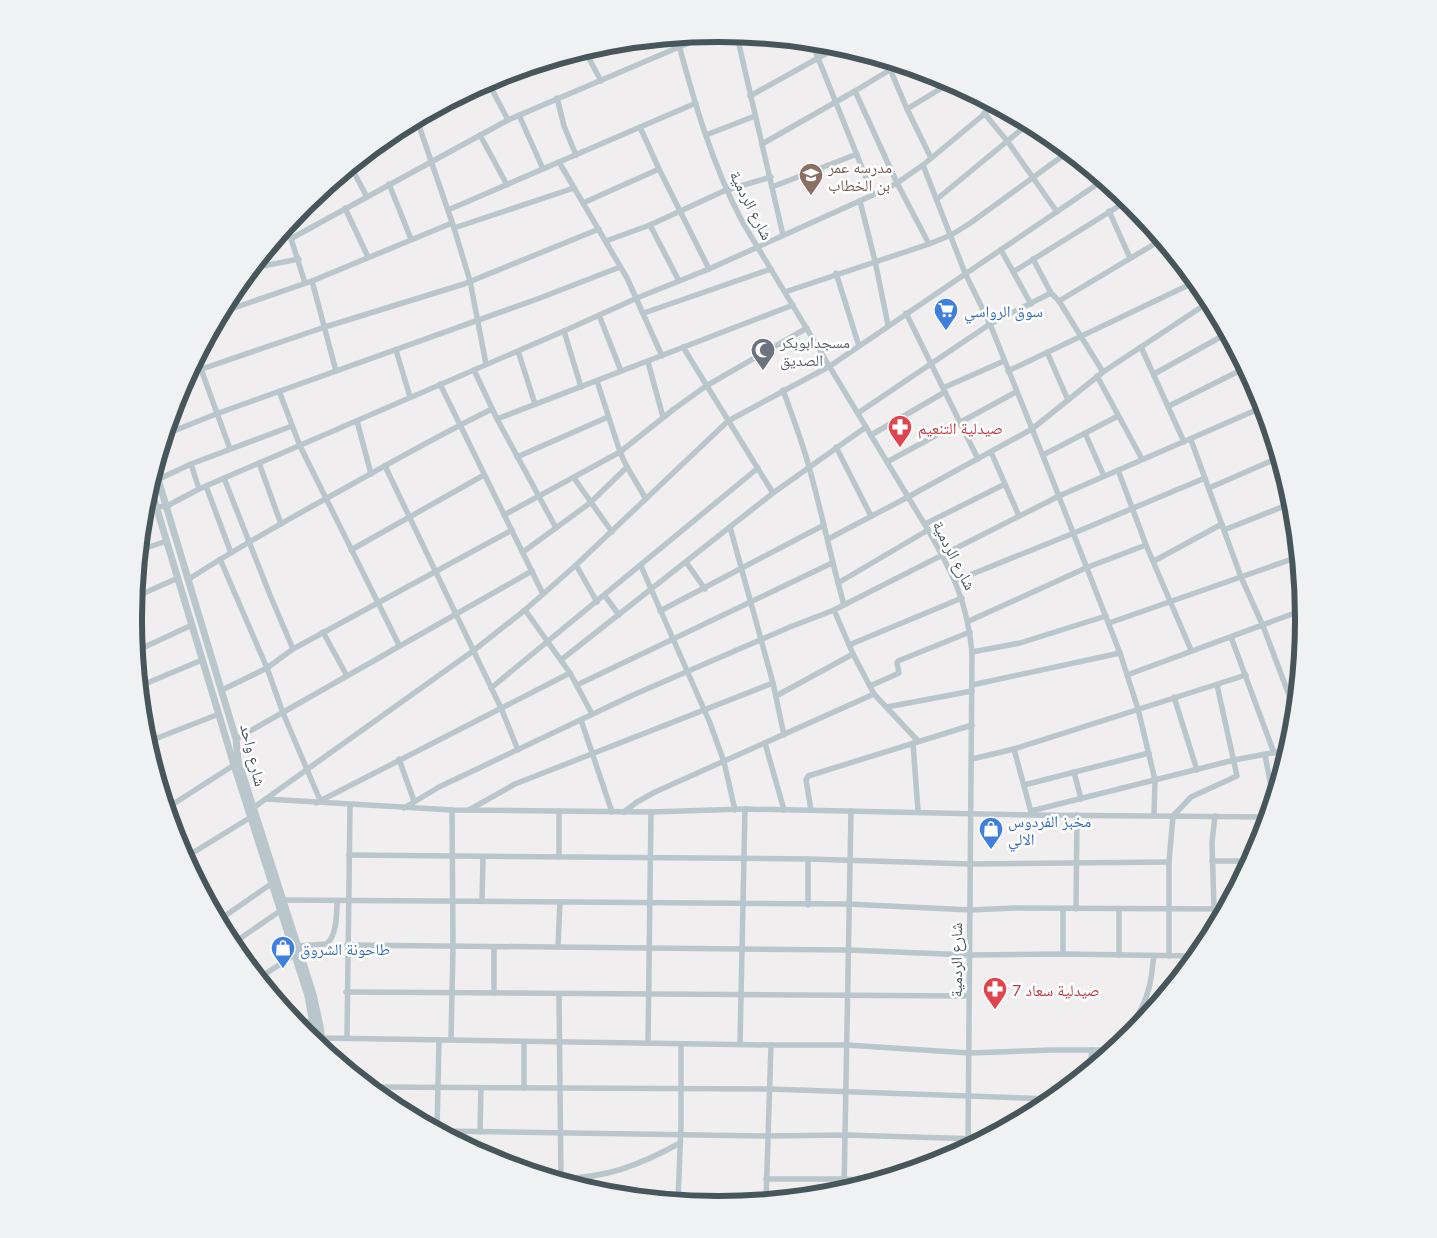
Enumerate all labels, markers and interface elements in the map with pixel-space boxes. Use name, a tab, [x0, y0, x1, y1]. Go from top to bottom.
place label: مدرسه عمر بن الخطاب	[827, 157, 892, 196]
school or university icon: مدرسه عمر بن الخطاب	[798, 162, 824, 196]
street label: شارع الردمية	[725, 167, 778, 244]
supermarket icon: سوق الرواسي	[933, 297, 959, 331]
place label: سوق الرواسي	[964, 301, 1043, 324]
place label: مسجدابوبكر الصديق	[779, 332, 850, 371]
mosque icon: مسجدابوبكر الصديق	[750, 337, 776, 371]
pharmacy icon: صيدلية التنعيم	[887, 414, 913, 448]
place label: صيدلية التنعيم	[918, 418, 1003, 439]
street label: شارع الردمية	[928, 517, 981, 594]
street label: شارع واحد	[235, 722, 271, 789]
place label: مخبز الفردوس الالي	[1008, 811, 1091, 852]
shop icon: مخبز الفردوس الالي	[978, 816, 1004, 850]
street label: شارع الردمية	[946, 922, 967, 998]
shop icon: طاحونة الشروق	[270, 935, 296, 969]
place label: طاحونة الشروق	[300, 939, 390, 960]
pharmacy icon: صيدلية سعاد 7	[982, 976, 1008, 1010]
place label: صيدلية سعاد 7	[1012, 980, 1100, 999]

